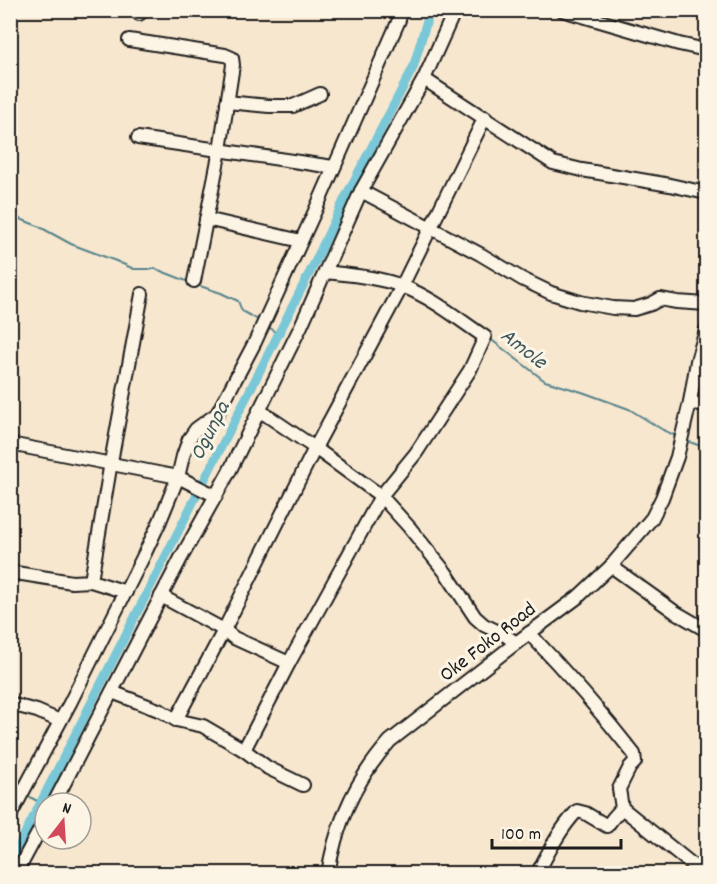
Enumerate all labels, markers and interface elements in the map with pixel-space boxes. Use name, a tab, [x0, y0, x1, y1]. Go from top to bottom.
water label: Amole	[493, 322, 554, 379]
water label: Ogunpa	[183, 395, 240, 466]
street label: Oke Foko Road	[434, 596, 544, 691]
north arrow	[33, 791, 93, 851]
text: N	[60, 797, 74, 821]
scale bar	[492, 812, 621, 850]
text: 100 m	[501, 823, 541, 848]

